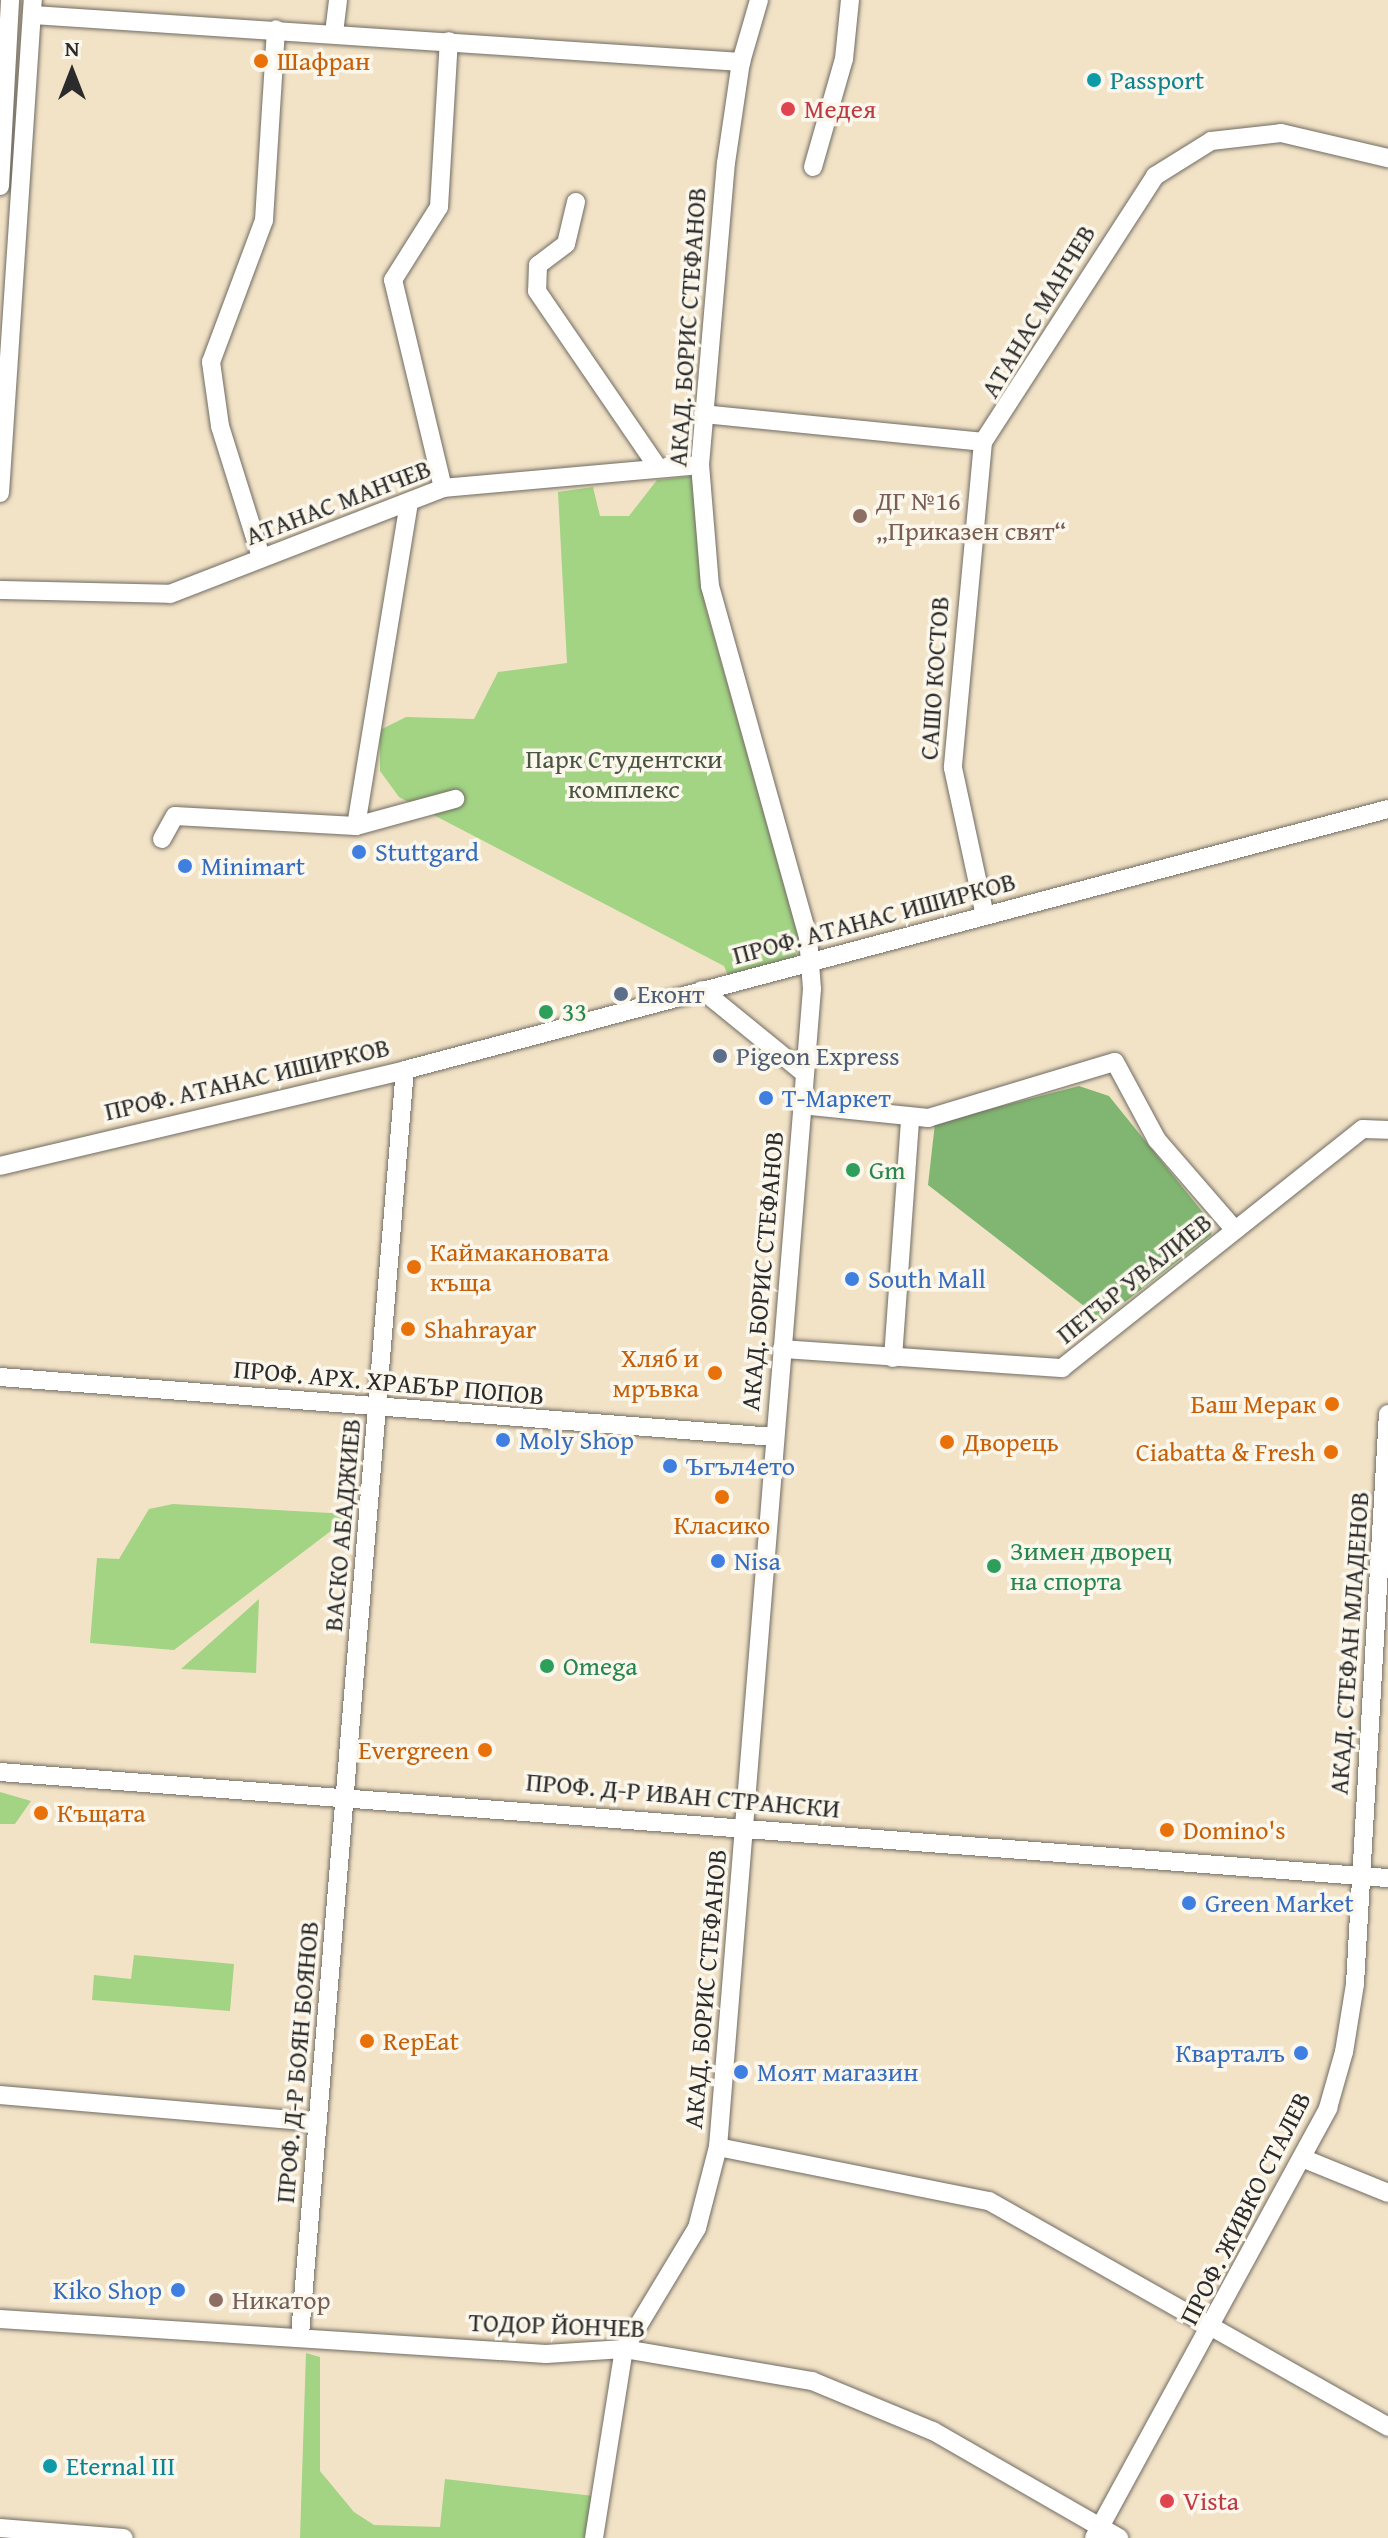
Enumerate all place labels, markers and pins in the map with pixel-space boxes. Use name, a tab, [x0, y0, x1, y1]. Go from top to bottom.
place label: Шафран	[277, 45, 370, 77]
marker: Шафран	[252, 52, 270, 70]
place label: Passport	[1110, 64, 1204, 96]
marker: Passport	[1085, 71, 1103, 89]
place label: Медея	[804, 93, 876, 125]
marker: Медея	[779, 100, 797, 118]
place label: ДГ №16 „Приказен свят“	[876, 485, 1066, 546]
marker: ДГ №16 „Приказен свят“	[851, 507, 869, 525]
place label: Stuttgard	[375, 836, 479, 868]
marker: Stuttgard	[350, 843, 368, 861]
place label: Minimart	[201, 850, 305, 882]
marker: Minimart	[176, 857, 194, 875]
place label: Еконт	[637, 978, 705, 1010]
marker: Еконт	[612, 985, 630, 1003]
place label: 33	[562, 996, 587, 1028]
marker: 33	[537, 1003, 555, 1021]
place label: Pigeon Express	[736, 1040, 900, 1072]
marker: Pigeon Express	[711, 1047, 729, 1065]
place label: Т-Маркет	[782, 1082, 891, 1114]
marker: Т-Маркет	[757, 1089, 775, 1107]
place label: Gm	[869, 1154, 906, 1186]
marker: Gm	[844, 1161, 862, 1179]
place label: Каймакановата къща	[430, 1236, 609, 1298]
marker: Каймакановата къща	[405, 1258, 423, 1276]
place label: South Mall	[868, 1263, 986, 1295]
marker: South Mall	[843, 1270, 861, 1288]
place label: Shahrayar	[424, 1313, 536, 1345]
marker: Shahrayar	[399, 1320, 417, 1338]
place label: Хляб и мръвка	[612, 1342, 699, 1404]
marker: Хляб и мръвка	[706, 1364, 724, 1382]
place label: Баш Мерак	[1191, 1388, 1316, 1420]
marker: Баш Мерак	[1323, 1395, 1341, 1413]
place label: Moly Shop	[519, 1424, 634, 1456]
place label: Дворець	[963, 1426, 1059, 1458]
marker: Moly Shop	[494, 1431, 512, 1449]
marker: Дворець	[938, 1433, 956, 1451]
place label: Ciabatta & Fresh	[1136, 1436, 1315, 1468]
marker: Ciabatta & Fresh	[1322, 1443, 1340, 1461]
place label: Ъгъл4ето	[686, 1450, 795, 1482]
marker: Ъгъл4ето	[661, 1457, 679, 1475]
marker: Класико	[713, 1488, 731, 1506]
place label: Класико	[674, 1509, 770, 1541]
place label: Зимен дворец на спорта	[1010, 1535, 1172, 1596]
place label: Nisa	[734, 1545, 781, 1577]
marker: Nisa	[709, 1552, 727, 1570]
marker: Зимен дворец на спорта	[985, 1557, 1003, 1575]
place label: Omega	[563, 1650, 637, 1682]
marker: Omega	[538, 1657, 556, 1675]
place label: Evergreen	[358, 1734, 469, 1766]
marker: Evergreen	[476, 1741, 494, 1759]
place label: Къщата	[57, 1797, 146, 1829]
marker: Къщата	[32, 1804, 50, 1822]
place label: Domino's	[1183, 1814, 1285, 1846]
marker: Domino's	[1158, 1821, 1176, 1839]
place label: Green Market	[1205, 1887, 1354, 1919]
marker: Green Market	[1180, 1894, 1198, 1912]
place label: RepEat	[383, 2025, 459, 2057]
marker: RepEat	[358, 2032, 376, 2050]
place label: Кварталъ	[1175, 2037, 1285, 2069]
marker: Кварталъ	[1292, 2044, 1310, 2062]
place label: Моят магазин	[757, 2056, 918, 2088]
marker: Моят магазин	[732, 2063, 750, 2081]
place label: Kiko Shop	[53, 2274, 162, 2306]
marker: Kiko Shop	[169, 2281, 187, 2299]
place label: Никатор	[232, 2284, 331, 2316]
marker: Никатор	[207, 2291, 225, 2309]
place label: Eternal III	[66, 2450, 175, 2482]
marker: Eternal III	[41, 2457, 59, 2475]
place label: Vista	[1183, 2485, 1239, 2517]
marker: Vista	[1158, 2492, 1176, 2510]

